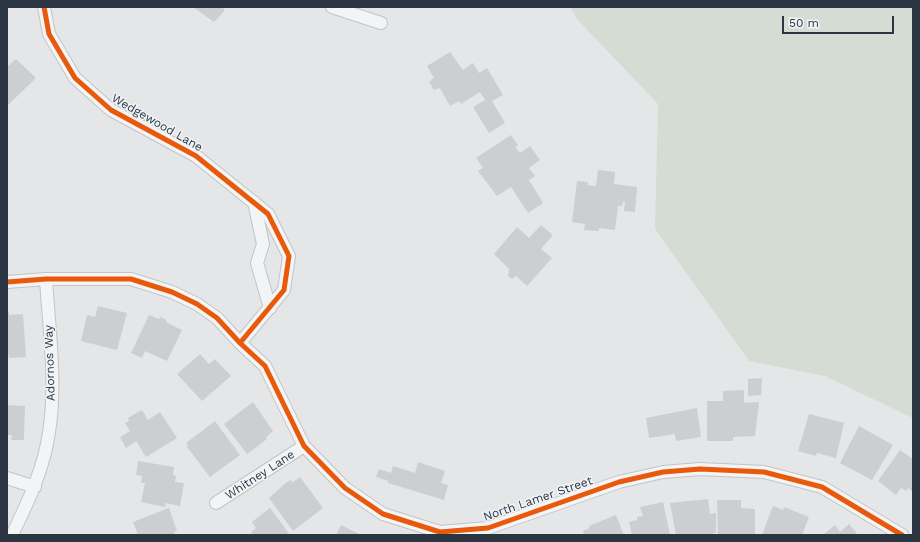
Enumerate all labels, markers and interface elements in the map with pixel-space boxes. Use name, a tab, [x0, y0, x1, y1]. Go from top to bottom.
scale bar	[784, 8, 896, 34]
text: 50 m	[789, 16, 819, 30]
street label: Wedgewood Lane	[109, 91, 205, 155]
street label: Adornos Way	[41, 325, 59, 401]
street label: Whitney Lane	[223, 447, 297, 503]
street label: North Lamer Street	[482, 474, 594, 524]

